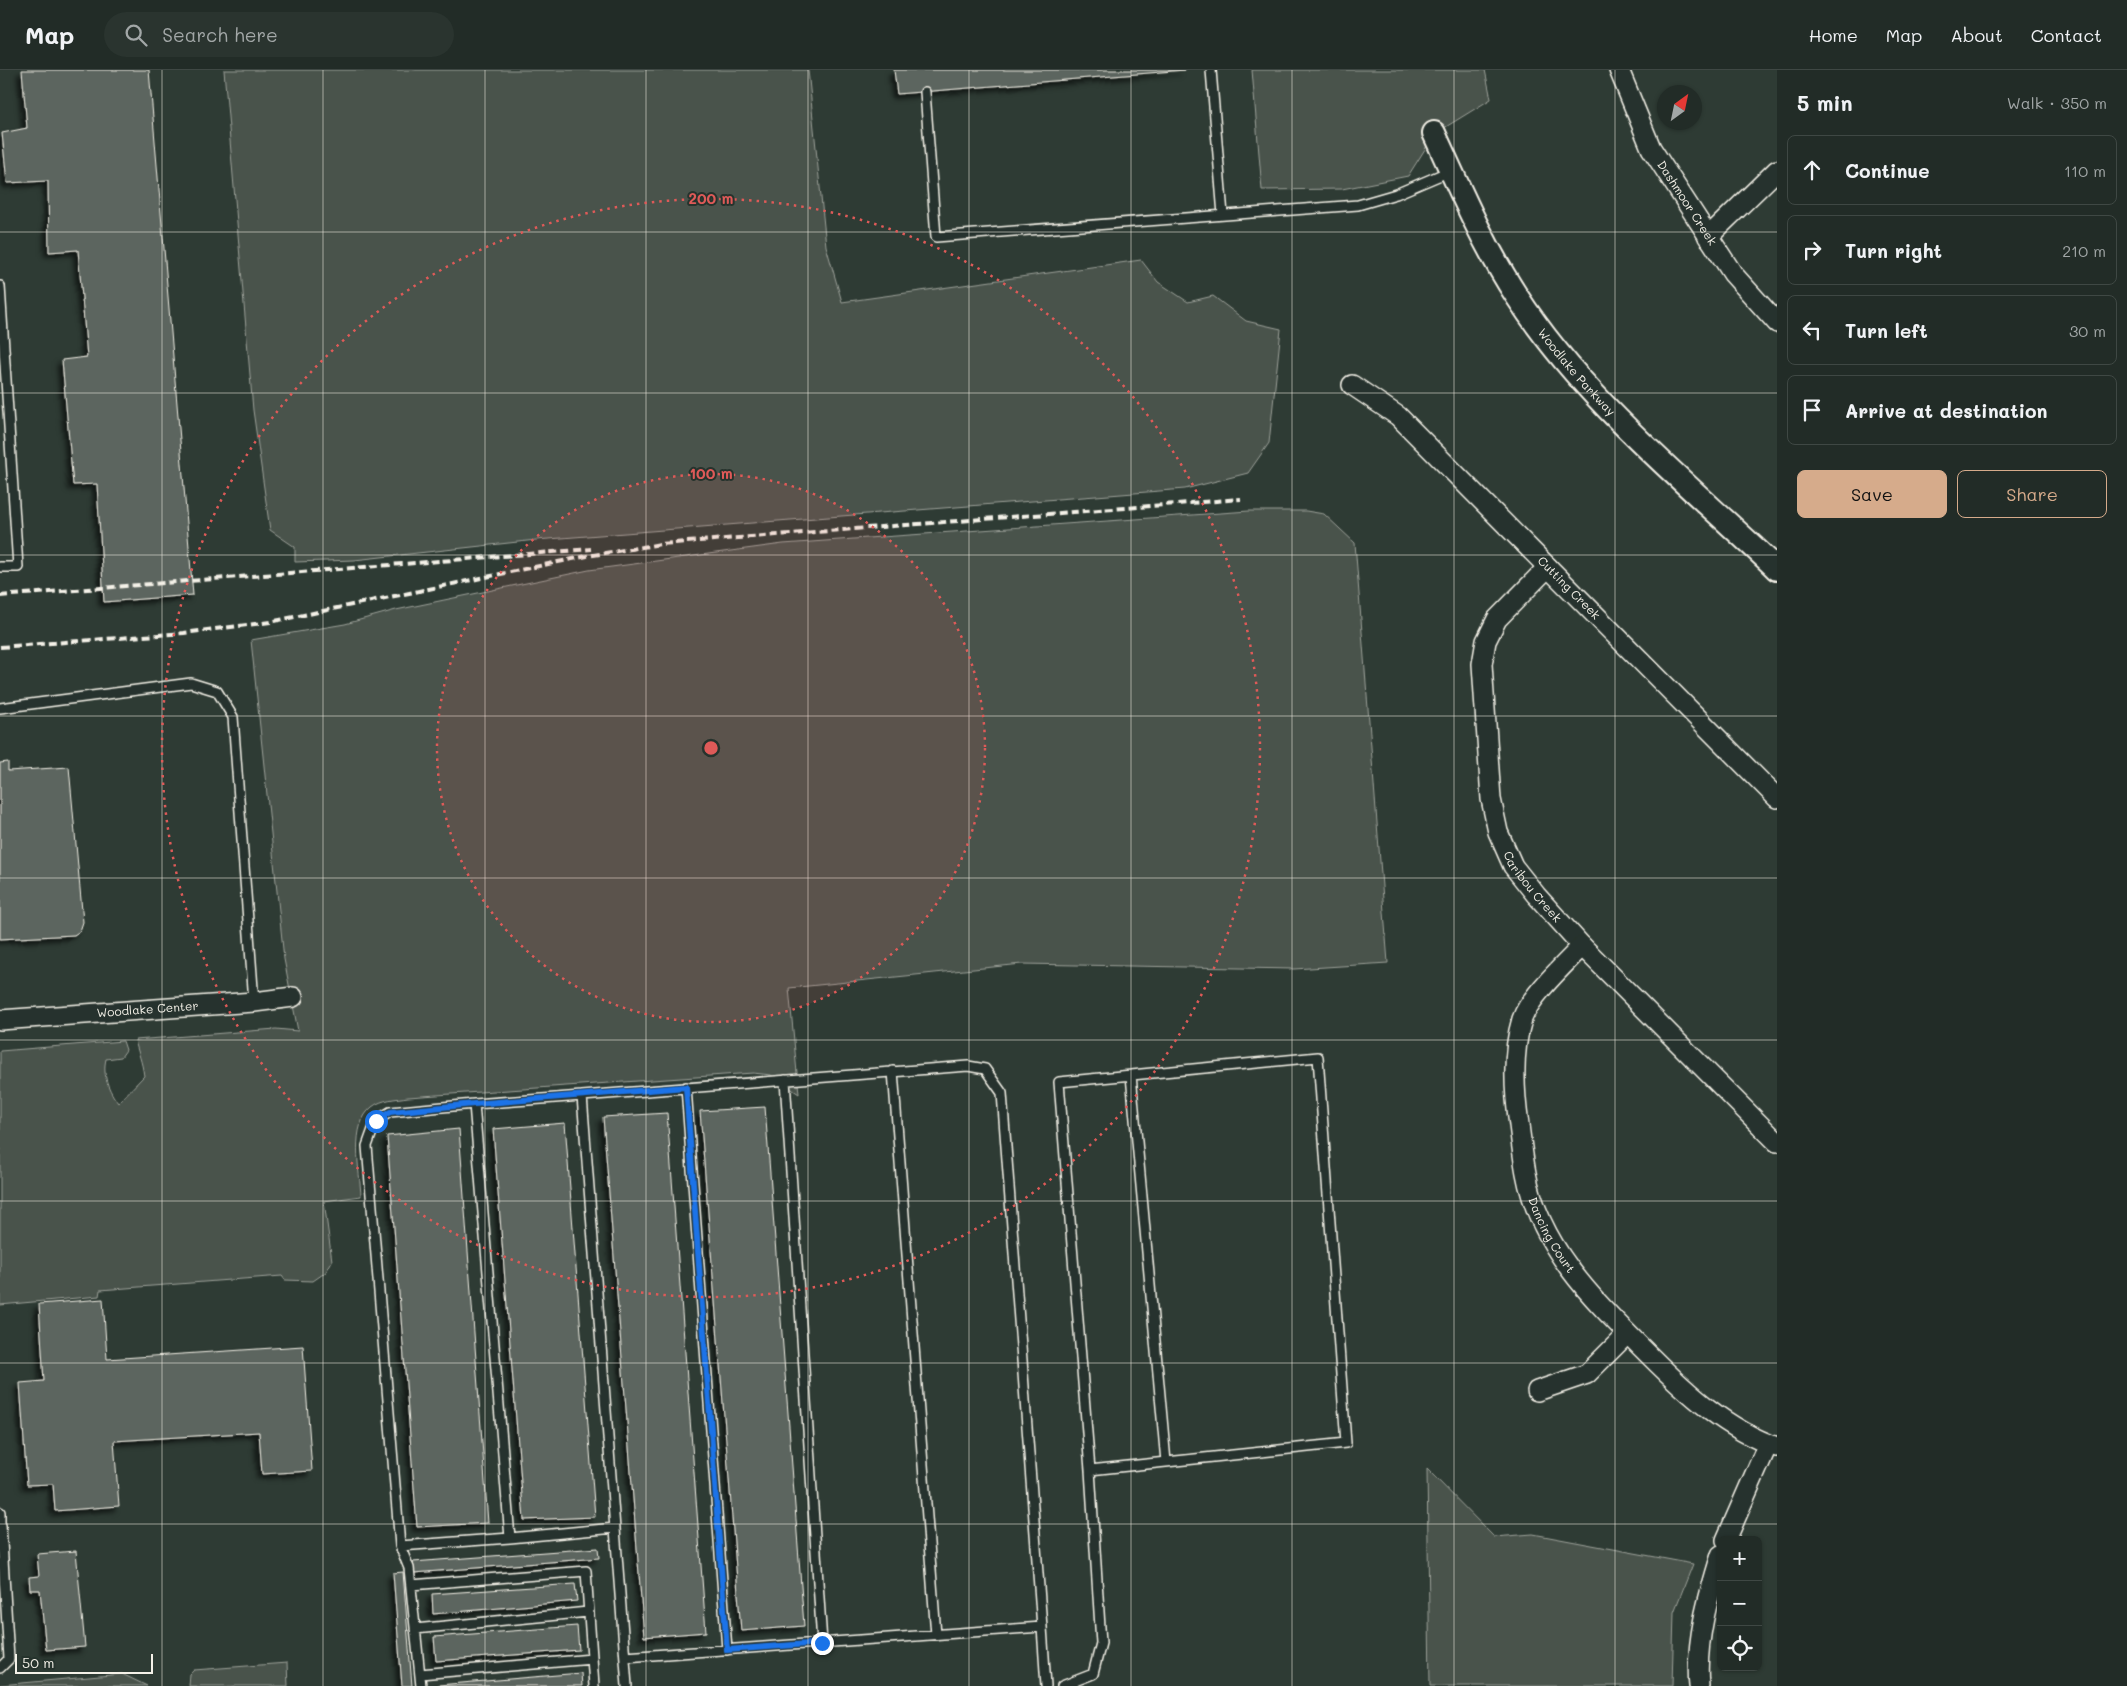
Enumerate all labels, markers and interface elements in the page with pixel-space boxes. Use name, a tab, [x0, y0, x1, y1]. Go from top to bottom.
search box	[104, 12, 454, 57]
text: Map	[25, 19, 74, 50]
icon: search	[122, 21, 150, 49]
text: Search here	[162, 22, 278, 47]
text: Home	[1809, 23, 1858, 47]
text: Map	[1886, 23, 1922, 47]
text: About	[1950, 23, 2003, 47]
text: Contact	[2031, 23, 2102, 47]
north arrow	[1657, 85, 1702, 130]
text: 5 min	[1797, 89, 1853, 116]
text: Walk · 350 m	[2007, 92, 2107, 113]
icon: ahead	[1798, 156, 1826, 184]
street label: Dashmoor Creek	[1654, 157, 1721, 248]
text: Continue	[1845, 158, 1930, 183]
text: 110 m	[2064, 160, 2106, 181]
text: 200 m	[689, 188, 734, 208]
icon: right	[1798, 236, 1826, 264]
text: Turn right	[1845, 238, 1942, 263]
text: 210 m	[2062, 240, 2106, 261]
icon: left	[1798, 316, 1826, 344]
text: Turn left	[1845, 318, 1928, 343]
text: 30 m	[2069, 320, 2106, 341]
street label: Woodlake Parkway	[1535, 325, 1619, 419]
icon: arrive	[1798, 396, 1826, 424]
text: Arrive at destination	[1845, 398, 2048, 423]
text: 100 m	[689, 463, 733, 483]
button: Save	[1797, 470, 1947, 518]
button: Share	[1957, 470, 2107, 518]
street label: Cutting Creek	[1535, 552, 1604, 622]
centre of rings	[702, 739, 720, 757]
street label: Caribou Creek	[1500, 848, 1566, 925]
street label: Woodlake Center	[96, 997, 199, 1020]
route start	[365, 1110, 388, 1133]
street label: Dancing Court	[1526, 1195, 1579, 1276]
map controls	[1717, 1536, 1762, 1671]
button: +	[1717, 1536, 1762, 1581]
button: −	[1717, 1581, 1762, 1626]
button: locate	[1717, 1626, 1762, 1671]
route end	[811, 1632, 834, 1655]
scale bar	[15, 1651, 152, 1674]
text: 50 m	[22, 1653, 54, 1672]

